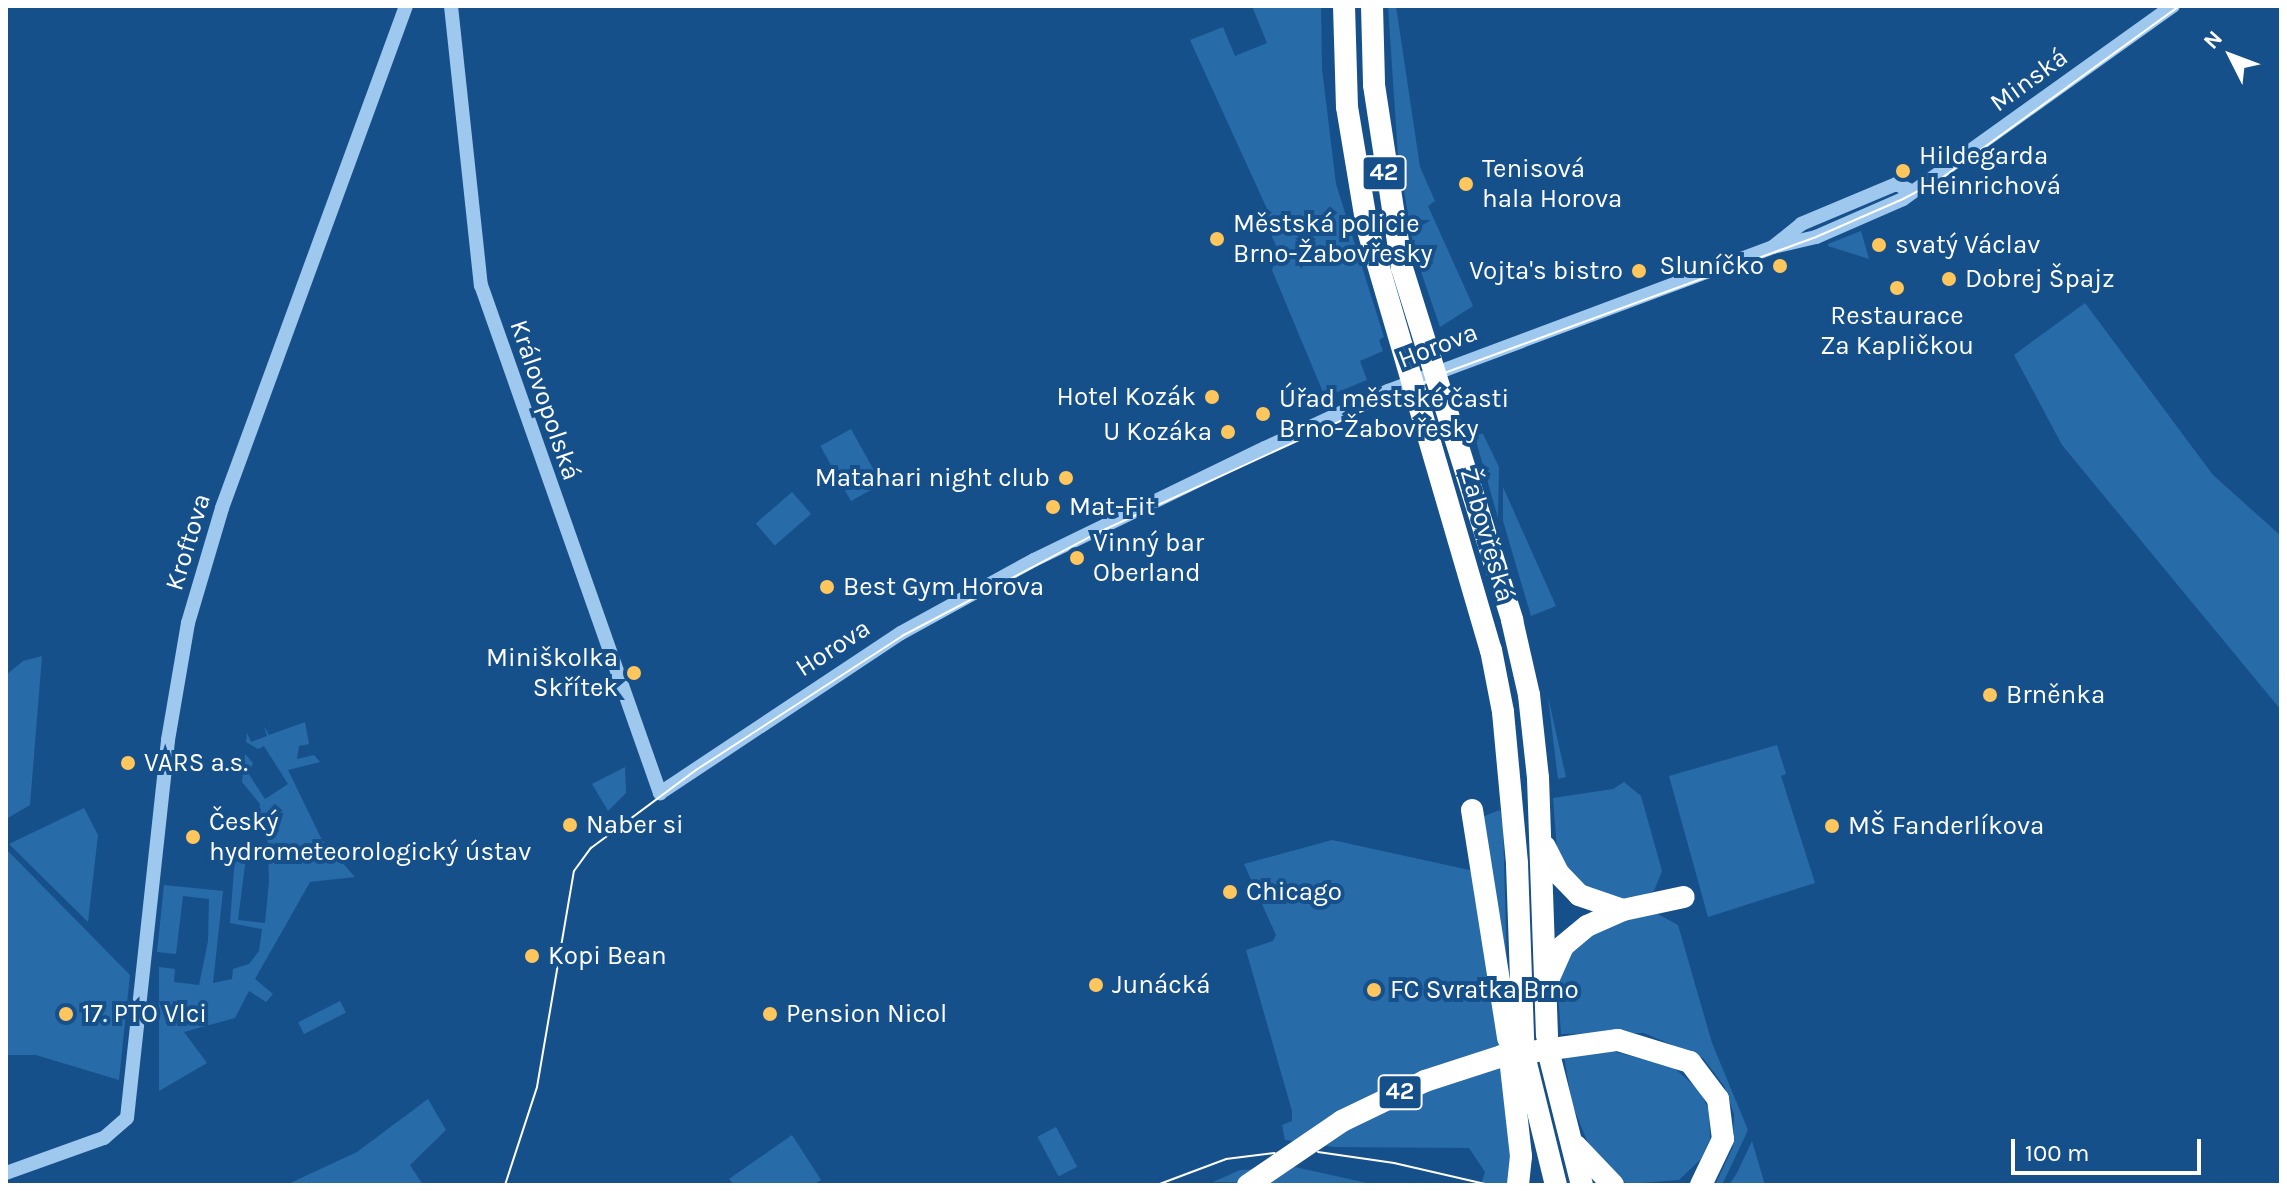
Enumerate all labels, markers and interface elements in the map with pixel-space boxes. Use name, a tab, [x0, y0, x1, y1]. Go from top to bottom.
north arrow	[2191, 16, 2271, 96]
text: N	[2198, 25, 2228, 55]
street label: Minská	[1984, 41, 2074, 119]
place label: Hildegarda Heinrichová	[1919, 140, 2061, 202]
road number: 42	[1360, 153, 1408, 193]
place label: Tenisová hala Horova	[1482, 153, 1622, 214]
marker: Hildegarda Heinrichová	[1894, 162, 1912, 180]
marker: Tenisová hala Horova	[1457, 175, 1475, 193]
place label: Městská policie Brno-Žabovřesky	[1233, 208, 1433, 270]
place label: svatý Václav	[1895, 229, 2040, 261]
marker: Městská policie Brno-Žabovřesky	[1208, 230, 1226, 248]
marker: svatý Václav	[1870, 236, 1888, 254]
place label: Sluníčko	[1660, 250, 1764, 282]
place label: Vojta's bistro	[1469, 255, 1623, 287]
marker: Sluníčko	[1771, 257, 1789, 275]
marker: Vojta's bistro	[1630, 262, 1648, 280]
place label: Dobrej Špajz	[1965, 263, 2115, 295]
marker: Dobrej Špajz	[1940, 270, 1958, 288]
marker: Restaurace Za Kapličkou	[1888, 279, 1906, 297]
place label: Restaurace Za Kapličkou	[1820, 300, 1974, 362]
street label: Královopolská	[503, 316, 587, 484]
street label: Horova	[1394, 317, 1482, 375]
place label: Hotel Kozák	[1057, 381, 1196, 413]
place label: Úřad městské časti Brno-Žabovřesky	[1279, 383, 1509, 444]
marker: Hotel Kozák	[1203, 388, 1221, 406]
marker: Úřad městské časti Brno-Žabovřesky	[1254, 405, 1272, 423]
place label: U Kozáka	[1103, 416, 1212, 448]
marker: U Kozáka	[1219, 423, 1237, 441]
place label: Matahari night club	[815, 462, 1050, 494]
street label: Žabovřeská	[1453, 464, 1521, 606]
marker: Matahari night club	[1057, 469, 1075, 487]
street label: Kroftova	[159, 490, 217, 594]
place label: Mat-Fit	[1069, 491, 1155, 523]
marker: Mat-Fit	[1044, 498, 1062, 516]
place label: Vinný bar Oberland	[1093, 527, 1204, 588]
marker: Vinný bar Oberland	[1068, 549, 1086, 567]
place label: Best Gym Horova	[843, 571, 1044, 603]
marker: Best Gym Horova	[818, 578, 836, 596]
street label: Horova	[790, 612, 876, 684]
place label: Miniškolka Skřítek	[486, 642, 618, 704]
marker: Miniškolka Skřítek	[625, 664, 643, 682]
place label: Brněnka	[2006, 679, 2105, 711]
marker: Brněnka	[1981, 686, 1999, 704]
place label: VARS a.s.	[144, 747, 248, 779]
marker: VARS a.s.	[119, 754, 137, 772]
place label: Český hydrometeorologický ústav	[209, 806, 531, 868]
place label: Naber si	[586, 809, 684, 841]
place label: MŠ Fanderlíkova	[1848, 810, 2044, 842]
marker: Naber si	[561, 816, 579, 834]
marker: MŠ Fanderlíkova	[1823, 817, 1841, 835]
marker: Český hydrometeorologický ústav	[184, 828, 202, 846]
place label: Chicago	[1246, 876, 1342, 908]
marker: Chicago	[1221, 883, 1239, 901]
place label: Kopi Bean	[548, 940, 667, 972]
marker: Kopi Bean	[523, 947, 541, 965]
place label: Junácká	[1112, 969, 1211, 1001]
place label: FC Svratka Brno	[1390, 974, 1579, 1006]
marker: Junácká	[1087, 976, 1105, 994]
marker: FC Svratka Brno	[1365, 981, 1383, 999]
place label: 17. PTO Vlci	[82, 998, 207, 1030]
place label: Pension Nicol	[786, 998, 947, 1030]
marker: 17. PTO Vlci	[57, 1005, 75, 1023]
marker: Pension Nicol	[761, 1005, 779, 1023]
road number: 42	[1376, 1072, 1424, 1112]
scale bar	[2015, 1123, 2205, 1173]
text: 100 m	[2025, 1139, 2090, 1167]

